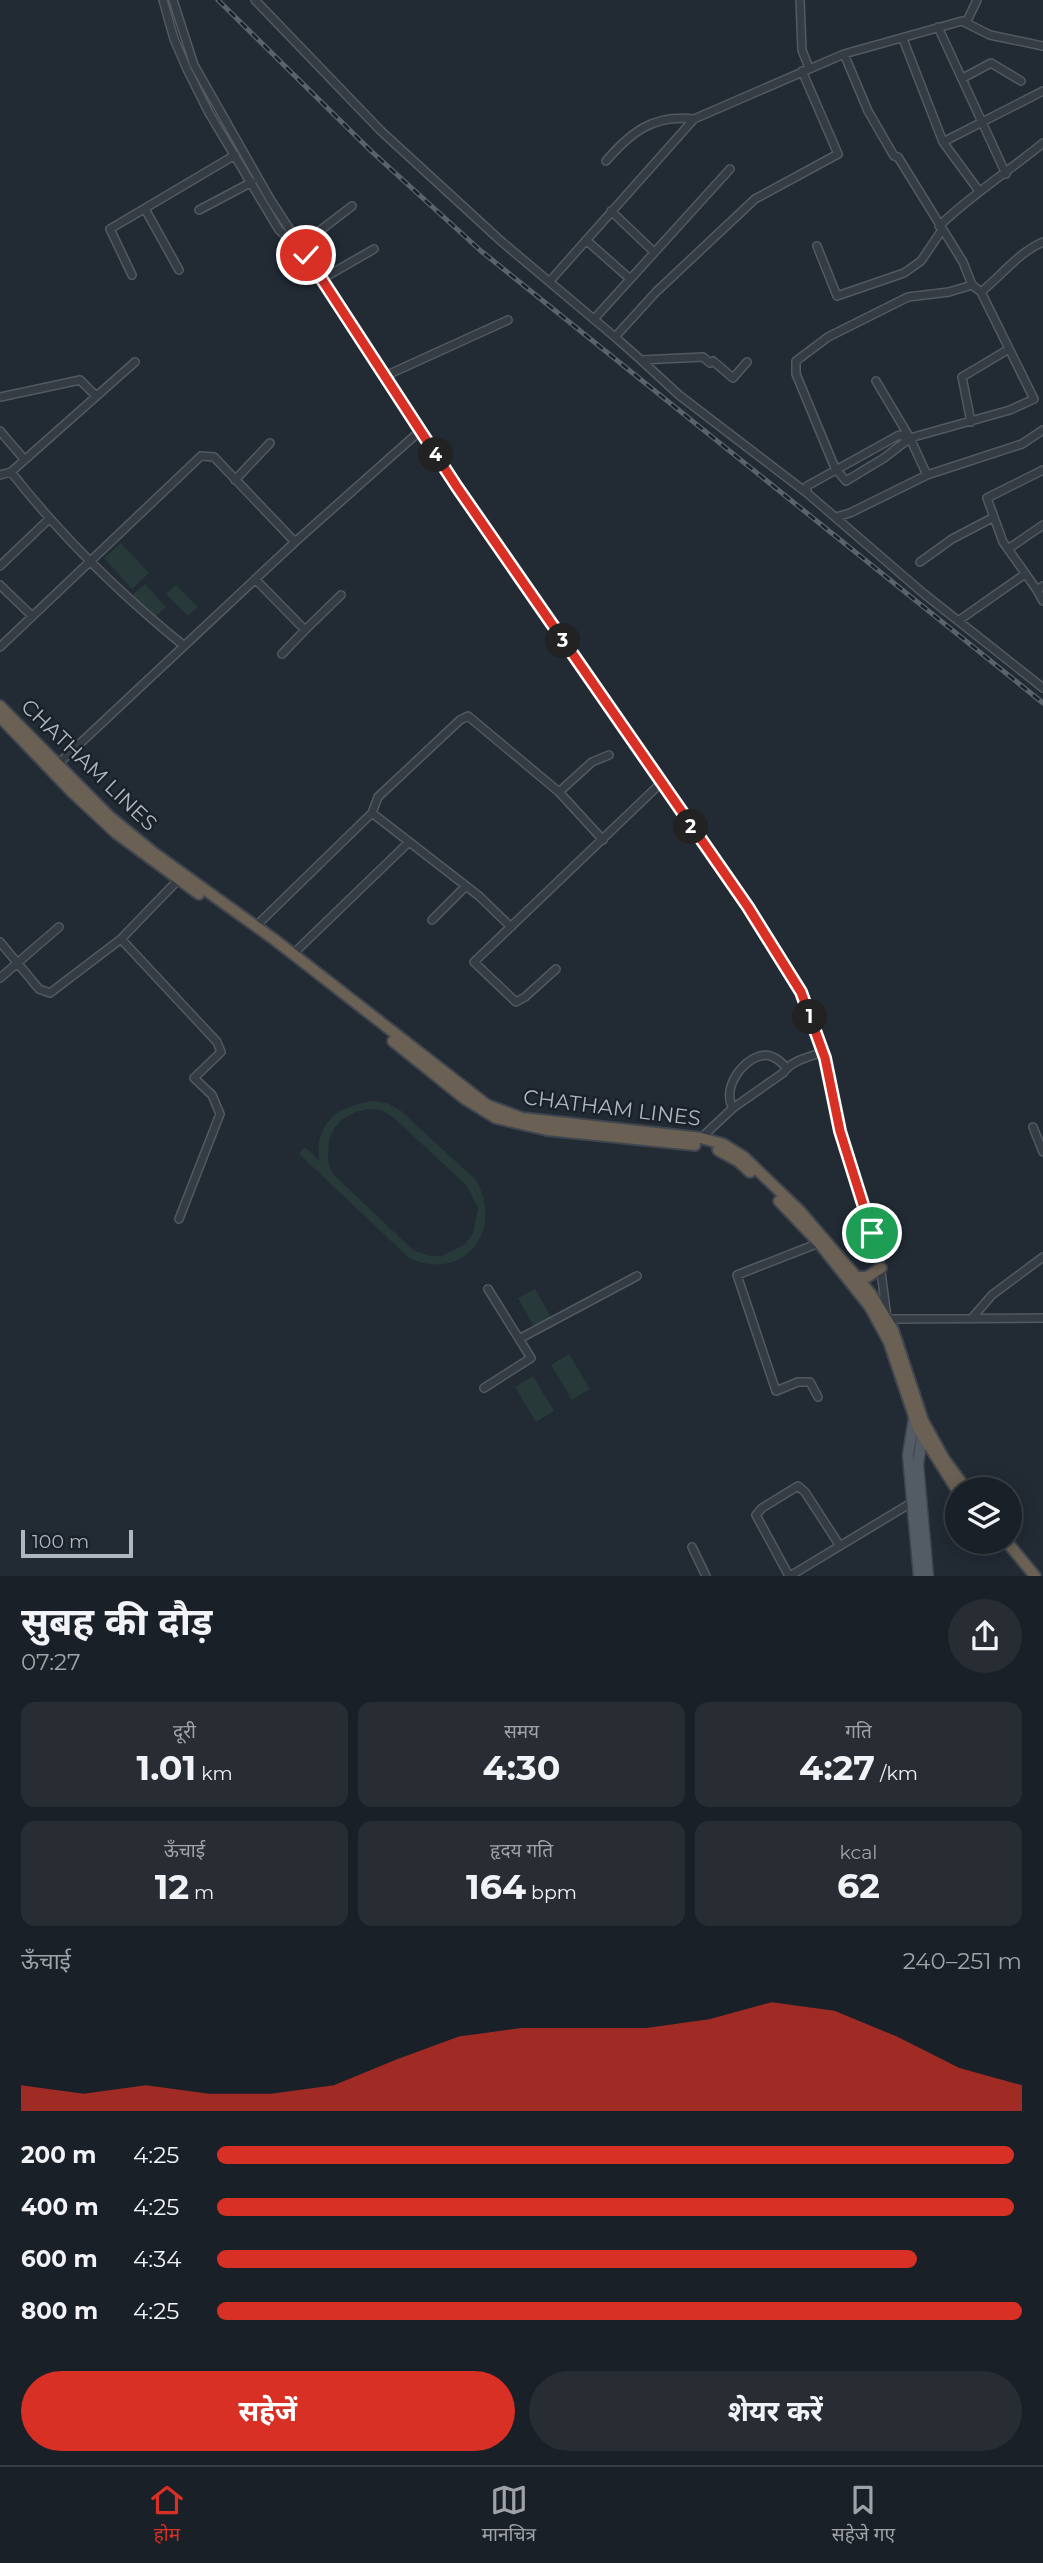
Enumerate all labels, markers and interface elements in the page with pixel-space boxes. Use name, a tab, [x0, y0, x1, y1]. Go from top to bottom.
pin	[276, 225, 336, 285]
icon: check	[287, 236, 325, 274]
pin: 4	[418, 438, 453, 472]
text: 4	[429, 443, 442, 466]
pin: 3	[546, 624, 580, 658]
text: 3	[557, 629, 568, 652]
street label: CHATHAM LINES	[16, 694, 162, 836]
pin: 2	[674, 810, 708, 844]
text: 2	[685, 815, 696, 838]
pin: 1	[792, 1000, 828, 1034]
text: 1	[806, 1005, 813, 1028]
street label: CHATHAM LINES	[522, 1084, 702, 1131]
pin	[842, 1203, 902, 1263]
icon: arrive	[853, 1214, 891, 1252]
map controls	[945, 1477, 1022, 1554]
button: layers	[945, 1477, 1022, 1554]
scale bar	[21, 1527, 133, 1559]
text: 100 m	[32, 1530, 89, 1553]
text: सुबह की दौड़	[21, 1598, 212, 1645]
button: share	[948, 1599, 1022, 1673]
text: 07:27	[21, 1648, 81, 1676]
text: दूरी	[173, 1720, 196, 1743]
text: समय	[504, 1720, 539, 1743]
text: गति	[845, 1720, 872, 1743]
text: 1.01	[136, 1746, 196, 1789]
text: 4:30	[482, 1746, 561, 1789]
text: 4:27	[799, 1746, 875, 1789]
text: km	[196, 1762, 233, 1785]
text: /km	[875, 1762, 918, 1785]
text: ऊँचाई	[164, 1839, 205, 1862]
text: हृदय गति	[490, 1839, 553, 1862]
text: kcal	[840, 1841, 877, 1864]
text: 62	[837, 1864, 880, 1907]
text: 12	[155, 1865, 189, 1908]
text: 164	[466, 1865, 526, 1908]
text: m	[189, 1881, 214, 1904]
text: bpm	[526, 1881, 577, 1904]
text: ऊँचाई	[21, 1947, 71, 1975]
text: 240–251 m	[903, 1947, 1022, 1975]
text: 200 m	[21, 2141, 96, 2169]
text: 4:25	[133, 2141, 179, 2169]
text: 400 m	[21, 2193, 99, 2221]
text: 4:25	[133, 2193, 179, 2221]
text: 600 m	[21, 2245, 98, 2273]
text: 4:34	[133, 2245, 181, 2273]
text: 800 m	[21, 2297, 98, 2325]
text: 4:25	[133, 2297, 179, 2325]
button: सहेजें	[21, 2371, 515, 2451]
button: शेयर करें	[529, 2371, 1022, 2451]
tab: होम	[148, 2481, 186, 2549]
tab: मानचित्र	[482, 2481, 536, 2549]
tab: सहेजे गए	[832, 2481, 895, 2549]

